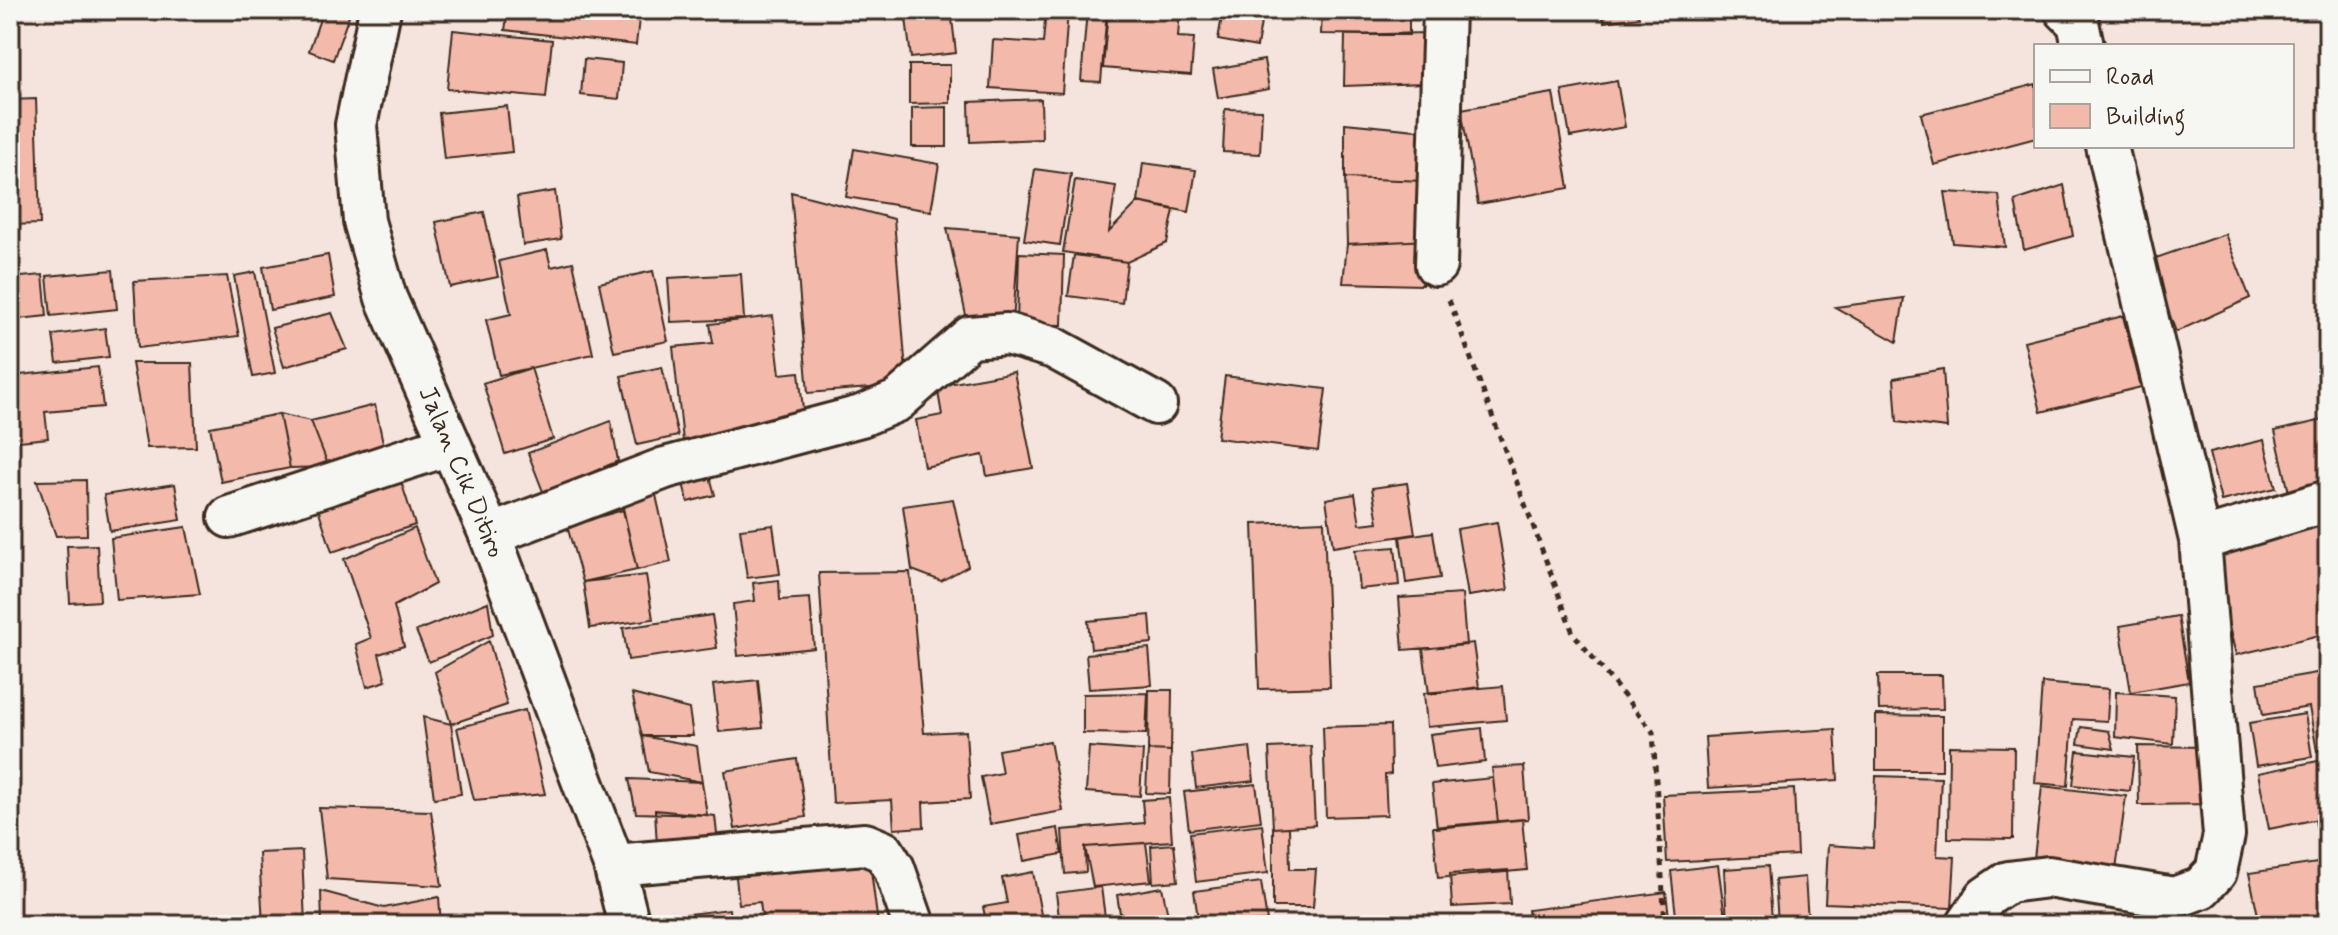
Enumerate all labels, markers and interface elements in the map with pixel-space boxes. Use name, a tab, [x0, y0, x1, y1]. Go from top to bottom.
legend	[2034, 44, 2294, 148]
text: Road	[2106, 62, 2154, 93]
text: Building	[2106, 102, 2186, 136]
street label: Jalan Cik Ditiro	[410, 381, 512, 563]

